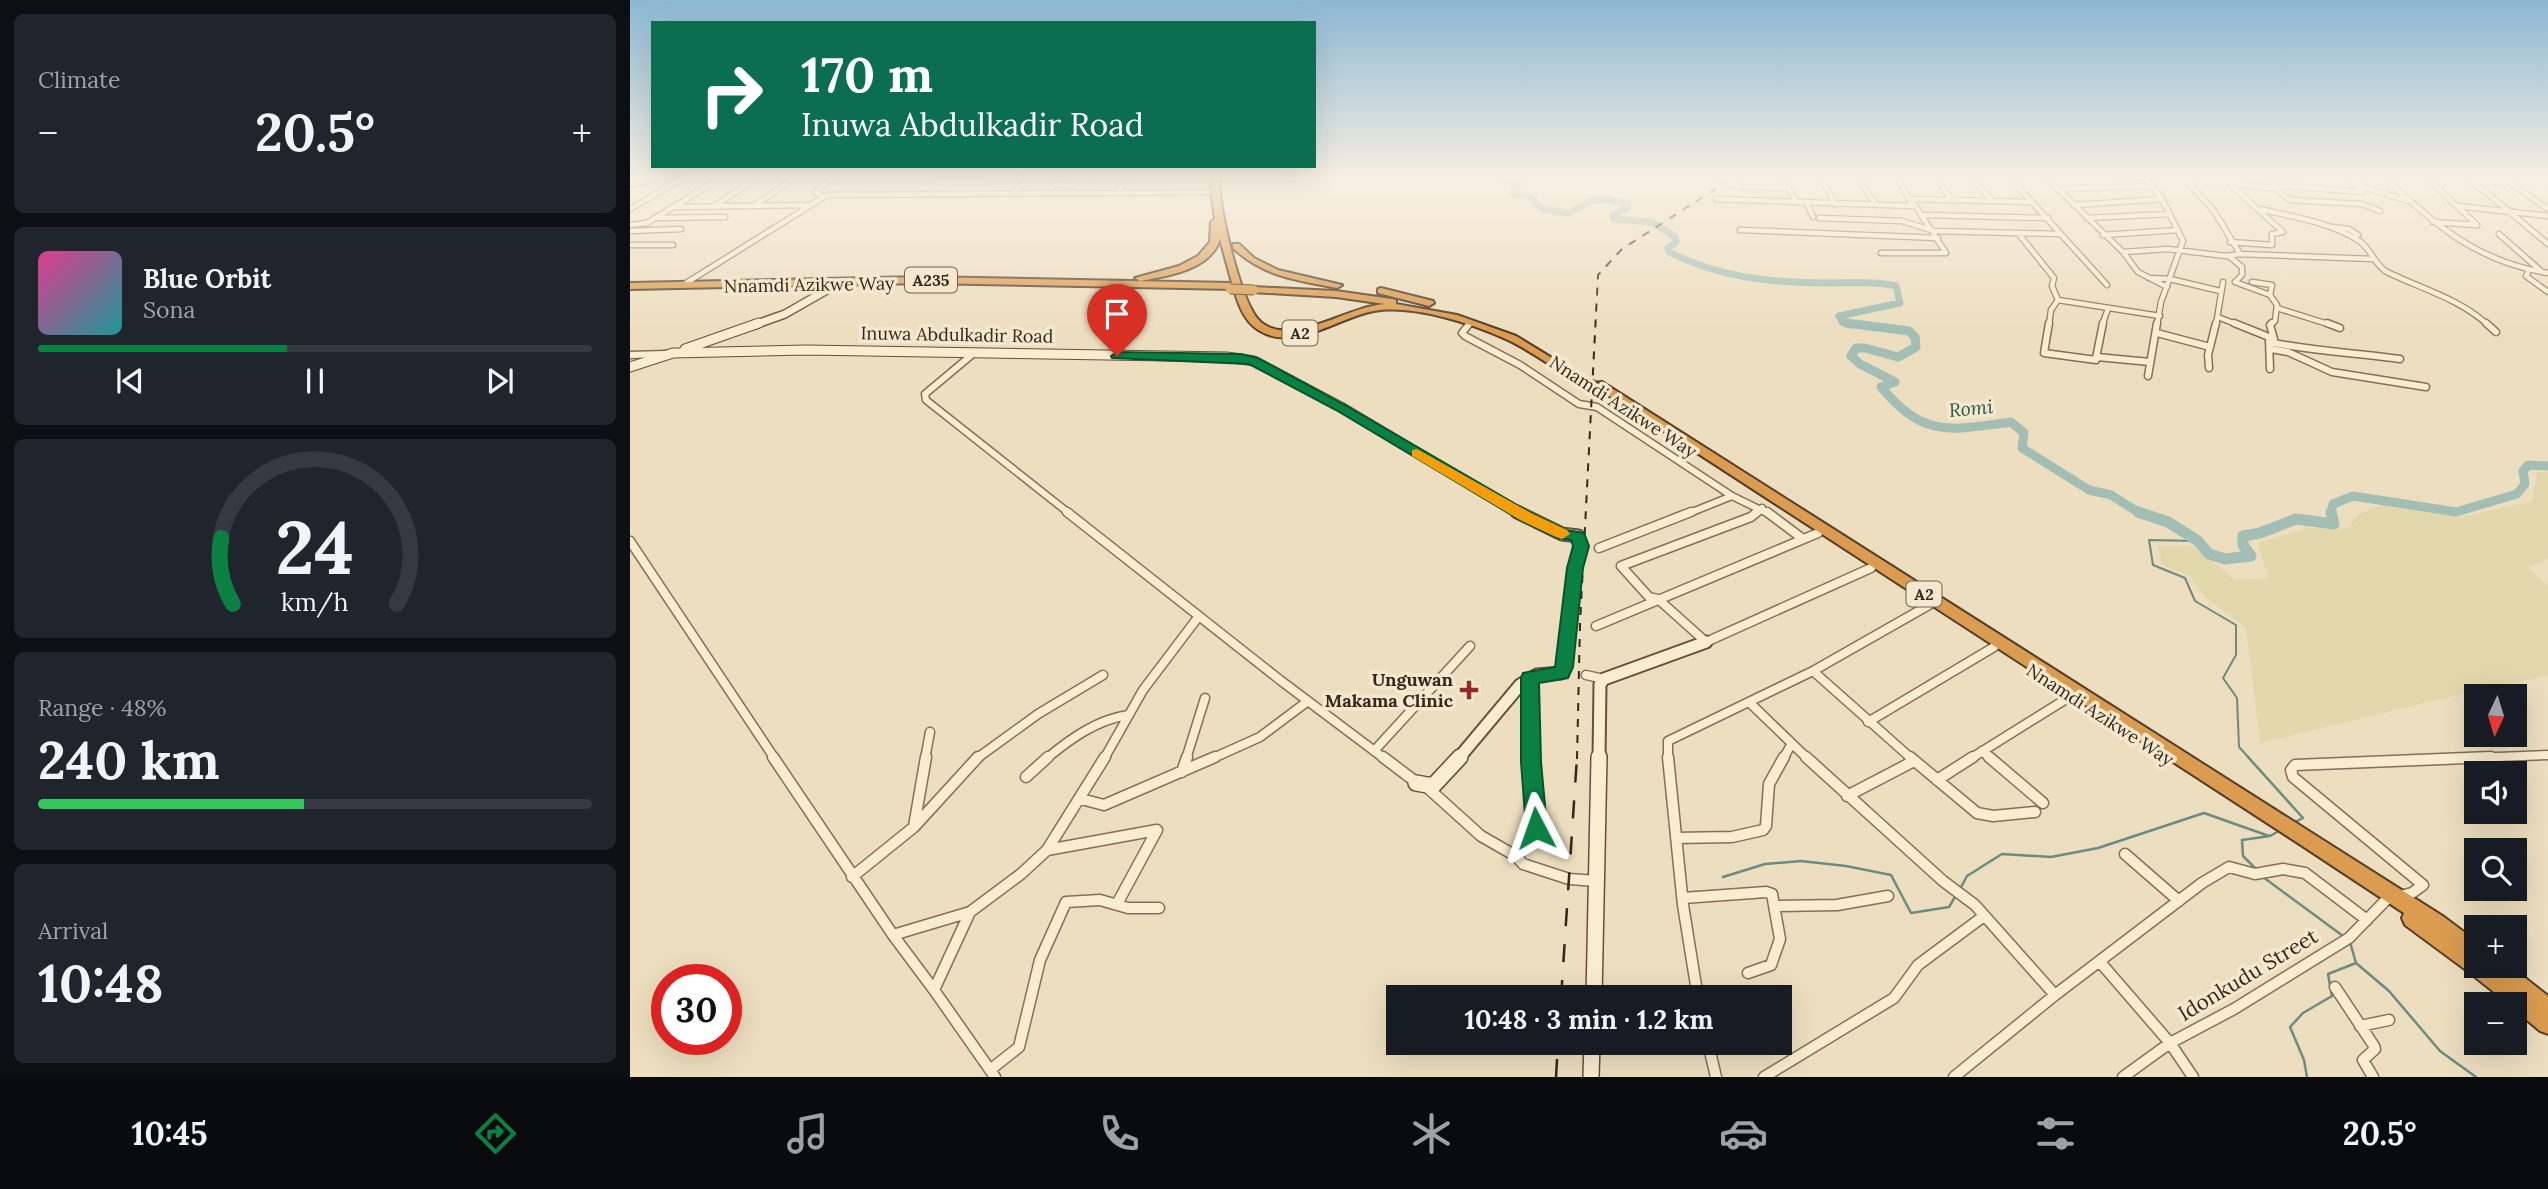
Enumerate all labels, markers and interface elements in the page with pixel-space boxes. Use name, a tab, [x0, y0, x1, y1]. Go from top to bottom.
text: 170 m	[801, 43, 933, 105]
icon: right	[686, 49, 777, 140]
text: Climate	[38, 65, 120, 94]
text: 20.5°	[255, 99, 375, 165]
text: Inuwa Abdulkadir Road	[801, 104, 1144, 145]
text: −	[38, 109, 58, 157]
text: +	[572, 109, 592, 157]
text: Blue Orbit	[143, 262, 271, 295]
road number: A235	[905, 268, 957, 292]
street label: Nnamdi Azikwe Way	[723, 272, 895, 297]
pin	[1087, 284, 1147, 356]
text: Sona	[143, 295, 195, 324]
icon: arrive	[1098, 295, 1136, 333]
road number: A2	[1282, 320, 1318, 346]
street label: Inuwa Abdulkadir Road	[860, 321, 1054, 348]
street label: Nnamdi Azikwe Way	[1545, 350, 1702, 463]
icon: previous	[111, 362, 149, 400]
icon: pause	[296, 362, 334, 400]
icon: next	[481, 362, 519, 400]
water label: Romi	[1948, 394, 1994, 422]
text: 24	[276, 502, 354, 595]
road number: A2	[1906, 582, 1942, 607]
text: km/h	[281, 586, 349, 618]
street label: Nnamdi Azikwe Way	[2022, 658, 2179, 771]
place label: Unguwan Makama Clinic	[1325, 668, 1454, 712]
marker: Unguwan Makama Clinic	[1459, 680, 1479, 700]
north arrow	[2464, 684, 2527, 747]
map controls	[2464, 684, 2527, 1055]
text: Range · 48%	[38, 693, 167, 722]
text: 240 km	[38, 727, 220, 793]
button: sound	[2464, 761, 2527, 824]
position arrow	[1499, 791, 1573, 865]
button: search	[2464, 838, 2527, 901]
button: +	[2464, 915, 2527, 978]
text: Arrival	[38, 916, 108, 945]
street label: Idonkudu Street	[2173, 922, 2323, 1027]
text: 10:48	[38, 950, 163, 1016]
speed limit sign: 30	[651, 964, 742, 1055]
button: −	[2464, 992, 2527, 1055]
text: 10:48 · 3 min · 1.2 km	[1465, 1003, 1713, 1036]
icon: directions	[471, 1109, 520, 1158]
icon: music	[783, 1109, 832, 1158]
icon: phone	[1095, 1109, 1144, 1158]
icon: climate	[1407, 1109, 1456, 1158]
icon: car	[1719, 1109, 1768, 1158]
icon: filters	[2031, 1109, 2080, 1158]
text: 10:45	[132, 1113, 208, 1154]
text: 20.5°	[2343, 1113, 2416, 1154]

